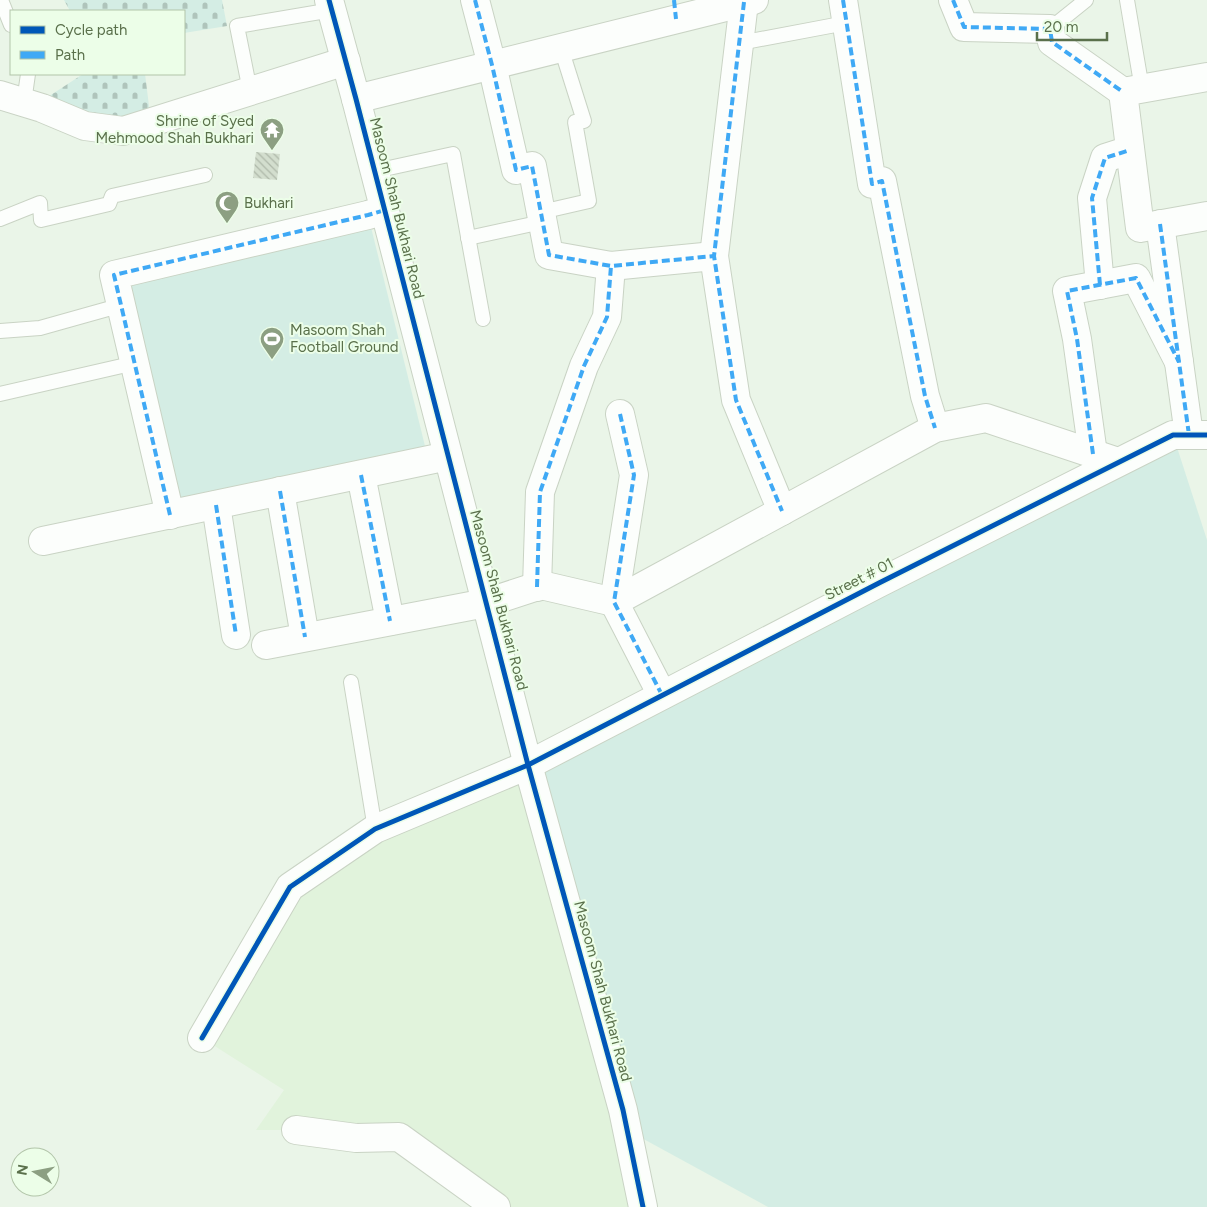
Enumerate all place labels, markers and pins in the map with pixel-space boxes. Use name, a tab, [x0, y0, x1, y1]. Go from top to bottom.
place label: Shrine of Syed Mehmood Shah Bukhari	[95, 112, 254, 147]
temple icon: Shrine of Syed Mehmood Shah Bukhari	[259, 117, 285, 151]
mosque icon: Bukhari	[214, 190, 240, 224]
place label: Bukhari	[244, 194, 293, 212]
place label: Masoom Shah Football Ground	[290, 321, 399, 356]
sports icon: Masoom Shah Football Ground	[259, 326, 285, 360]

